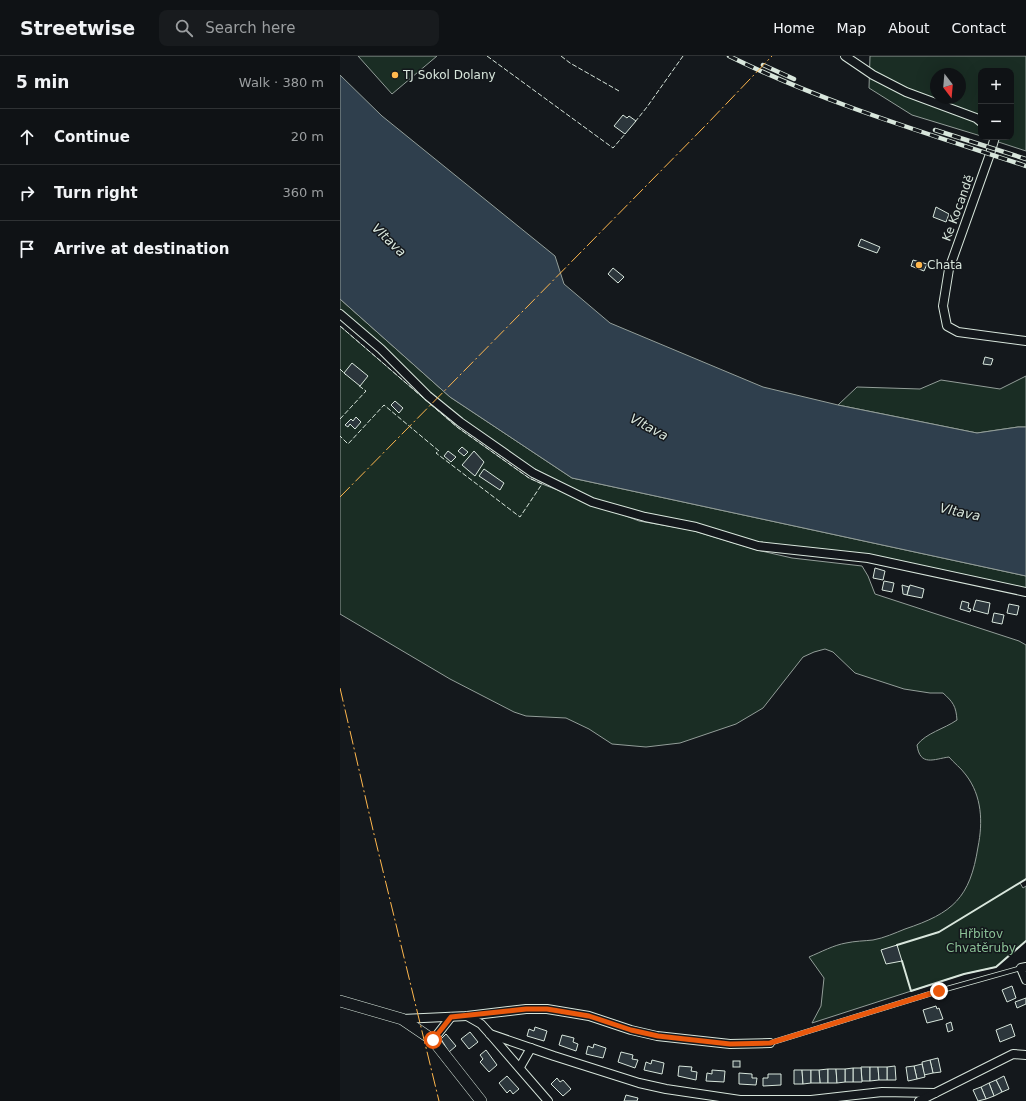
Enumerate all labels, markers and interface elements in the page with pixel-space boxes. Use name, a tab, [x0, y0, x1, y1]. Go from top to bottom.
search box	[159, 10, 439, 46]
text: Streetwise	[20, 17, 135, 39]
icon: search	[173, 17, 195, 39]
text: Search here	[205, 19, 295, 37]
text: Home	[773, 20, 815, 36]
text: Map	[837, 20, 866, 36]
text: About	[888, 20, 930, 36]
text: Contact	[952, 20, 1006, 36]
place label: TJ Sokol Dolany	[402, 68, 496, 82]
north arrow	[930, 68, 966, 104]
map controls	[978, 68, 1014, 140]
button: +	[978, 68, 1014, 104]
marker: TJ Sokol Dolany	[390, 70, 400, 80]
text: 5 min	[16, 72, 69, 92]
text: Walk · 380 m	[239, 75, 324, 90]
button: −	[978, 104, 1014, 140]
icon: ahead	[16, 126, 38, 148]
text: Continue	[54, 128, 130, 146]
text: 20 m	[291, 129, 324, 144]
street label: Ke Kocandě	[940, 173, 976, 243]
icon: right	[16, 182, 38, 204]
text: Turn right	[54, 184, 138, 202]
text: 360 m	[282, 185, 324, 200]
water label: Vltava	[369, 220, 409, 260]
icon: arrive	[16, 238, 38, 260]
text: Arrive at destination	[54, 240, 229, 258]
place label: Chata	[927, 258, 962, 272]
marker: Chata	[914, 260, 924, 270]
water label: Vltava	[627, 411, 671, 443]
water label: Vltava	[938, 500, 982, 524]
park label: Hřbitov Chvatěruby	[946, 927, 1016, 955]
route end	[930, 982, 948, 1000]
route start	[424, 1031, 442, 1049]

